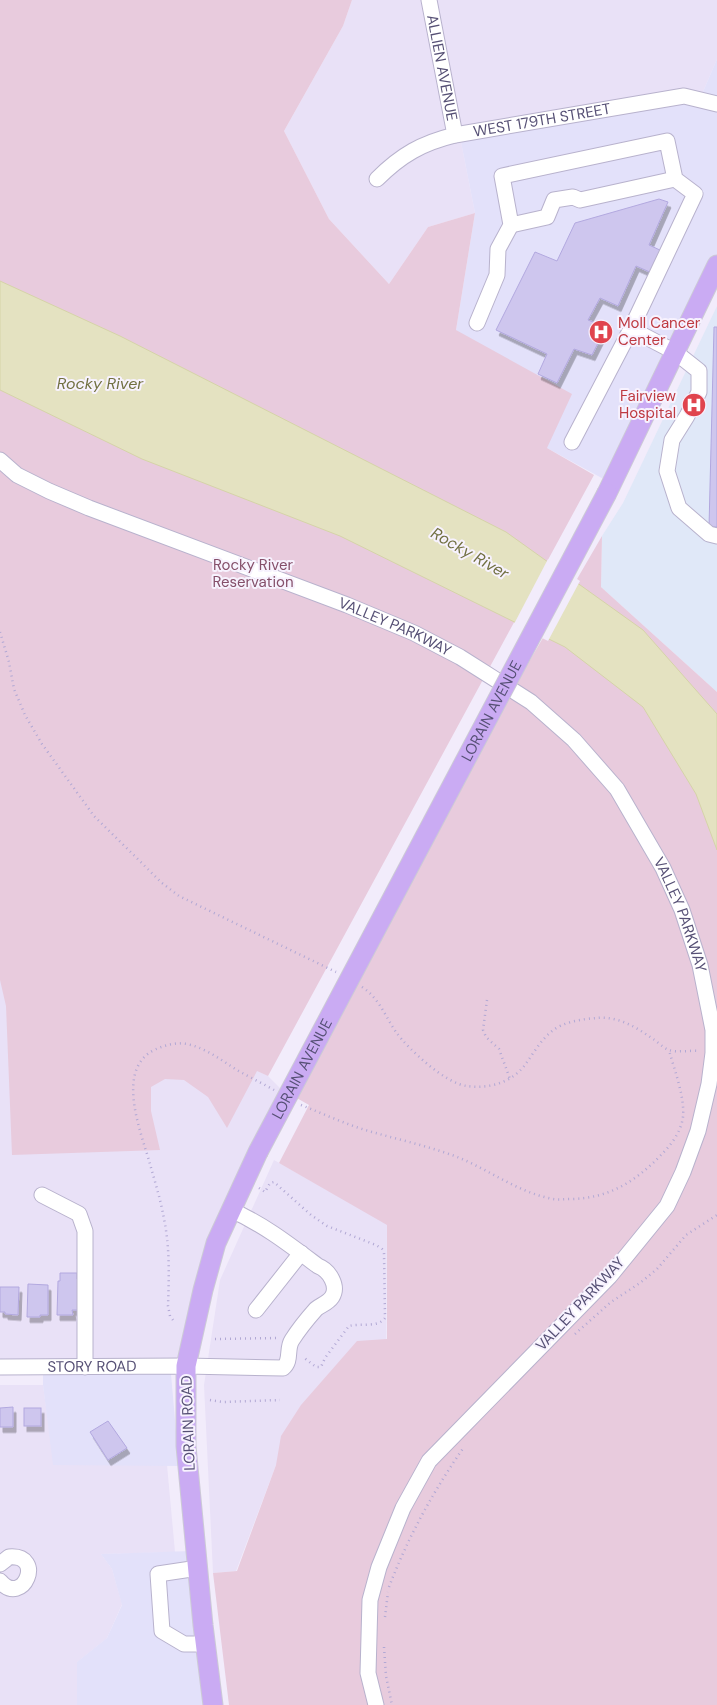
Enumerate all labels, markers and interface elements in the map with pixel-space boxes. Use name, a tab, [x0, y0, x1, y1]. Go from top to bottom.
street label: ALLIEN AVENUE	[422, 13, 462, 123]
street label: WEST 179TH STREET	[472, 99, 612, 142]
place label: Moll Cancer Center	[618, 313, 701, 350]
hospital icon: Moll Cancer Center	[588, 319, 614, 345]
water label: Rocky River	[57, 373, 144, 394]
place label: Fairview Hospital	[619, 386, 677, 423]
hospital icon: Fairview Hospital	[681, 392, 707, 418]
water label: Rocky River	[427, 522, 514, 584]
park label: Rocky River Reservation	[212, 555, 294, 592]
street label: VALLEY PARKWAY	[336, 593, 455, 661]
street label: LORAIN AVENUE	[457, 657, 526, 765]
street label: VALLEY PARKWAY	[649, 854, 711, 974]
street label: LORAIN AVENUE	[267, 1015, 337, 1123]
street label: VALLEY PARKWAY	[531, 1253, 629, 1355]
street label: STORY ROAD	[47, 1356, 137, 1377]
street label: LORAIN ROAD	[176, 1375, 200, 1471]

